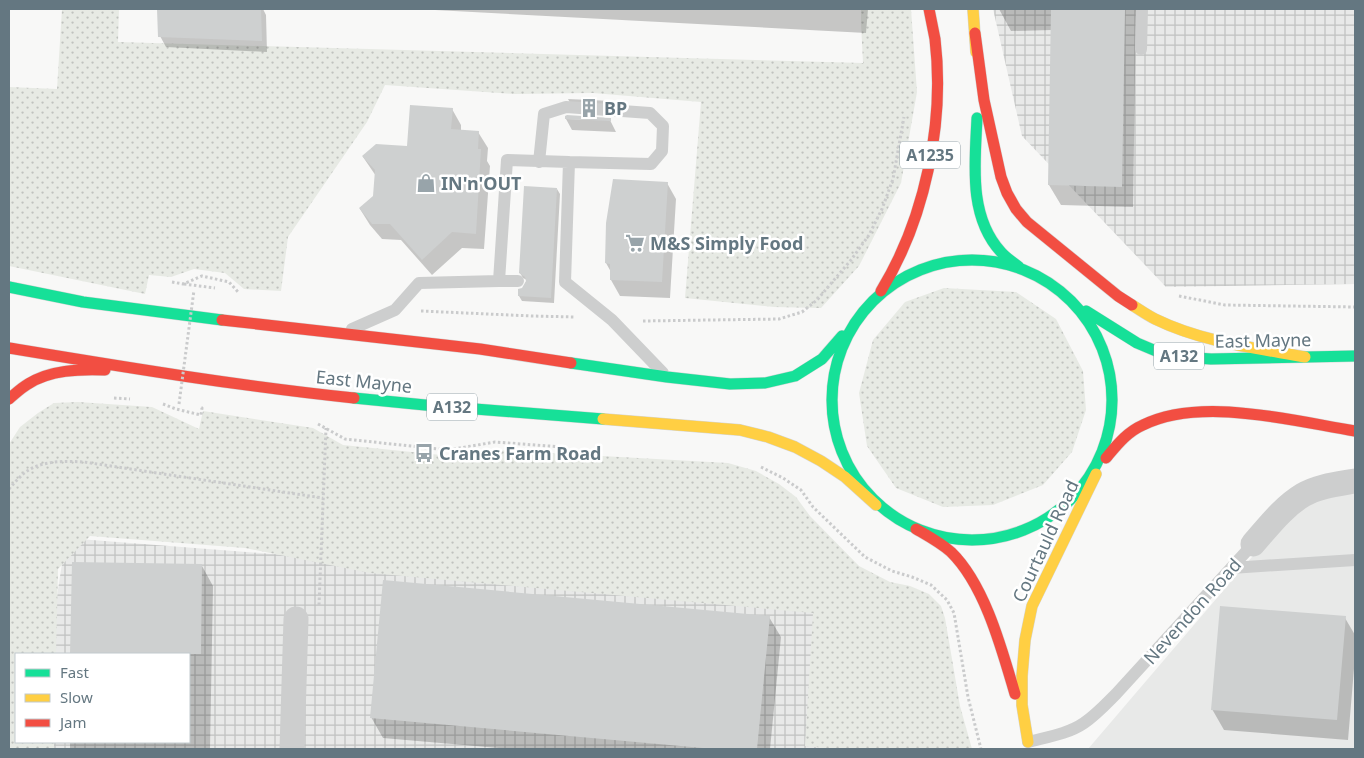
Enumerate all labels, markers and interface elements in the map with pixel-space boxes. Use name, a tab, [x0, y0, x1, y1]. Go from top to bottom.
place label: BP	[604, 96, 627, 120]
building icon: BP	[578, 97, 600, 119]
road number: A1235	[900, 142, 960, 168]
place label: IN'n'OUT	[441, 171, 522, 195]
shop icon: IN'n'OUT	[415, 172, 437, 194]
place label: M&S Simply Food	[650, 231, 803, 255]
supermarket icon: M&S Simply Food	[624, 232, 646, 254]
street label: East Mayne	[1214, 327, 1312, 353]
road number: A132	[1154, 342, 1204, 370]
street label: East Mayne	[315, 364, 413, 398]
road number: A132	[427, 394, 477, 421]
place label: Cranes Farm Road	[439, 441, 601, 465]
bus stop icon: Cranes Farm Road	[413, 442, 435, 464]
street label: Courtauld Road	[1006, 476, 1084, 606]
street label: Nevendon Road	[1138, 553, 1246, 669]
legend	[15, 653, 190, 743]
text: Fast	[60, 662, 89, 682]
text: Slow	[60, 687, 93, 707]
text: Jam	[58, 712, 87, 732]

